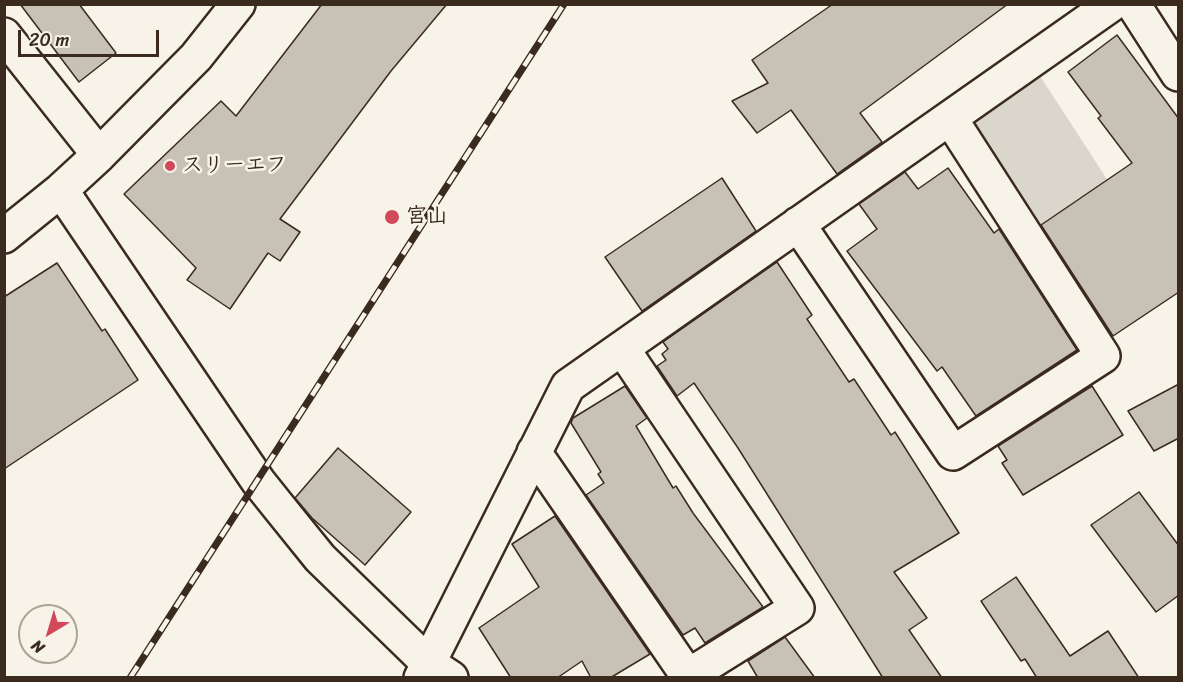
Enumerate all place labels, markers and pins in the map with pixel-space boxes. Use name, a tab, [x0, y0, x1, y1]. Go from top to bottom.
place label: スリーエフ	[182, 153, 287, 179]
marker: スリーエフ	[163, 159, 177, 173]
place label: 宮山	[406, 204, 448, 230]
marker: 宮山	[383, 208, 401, 226]

